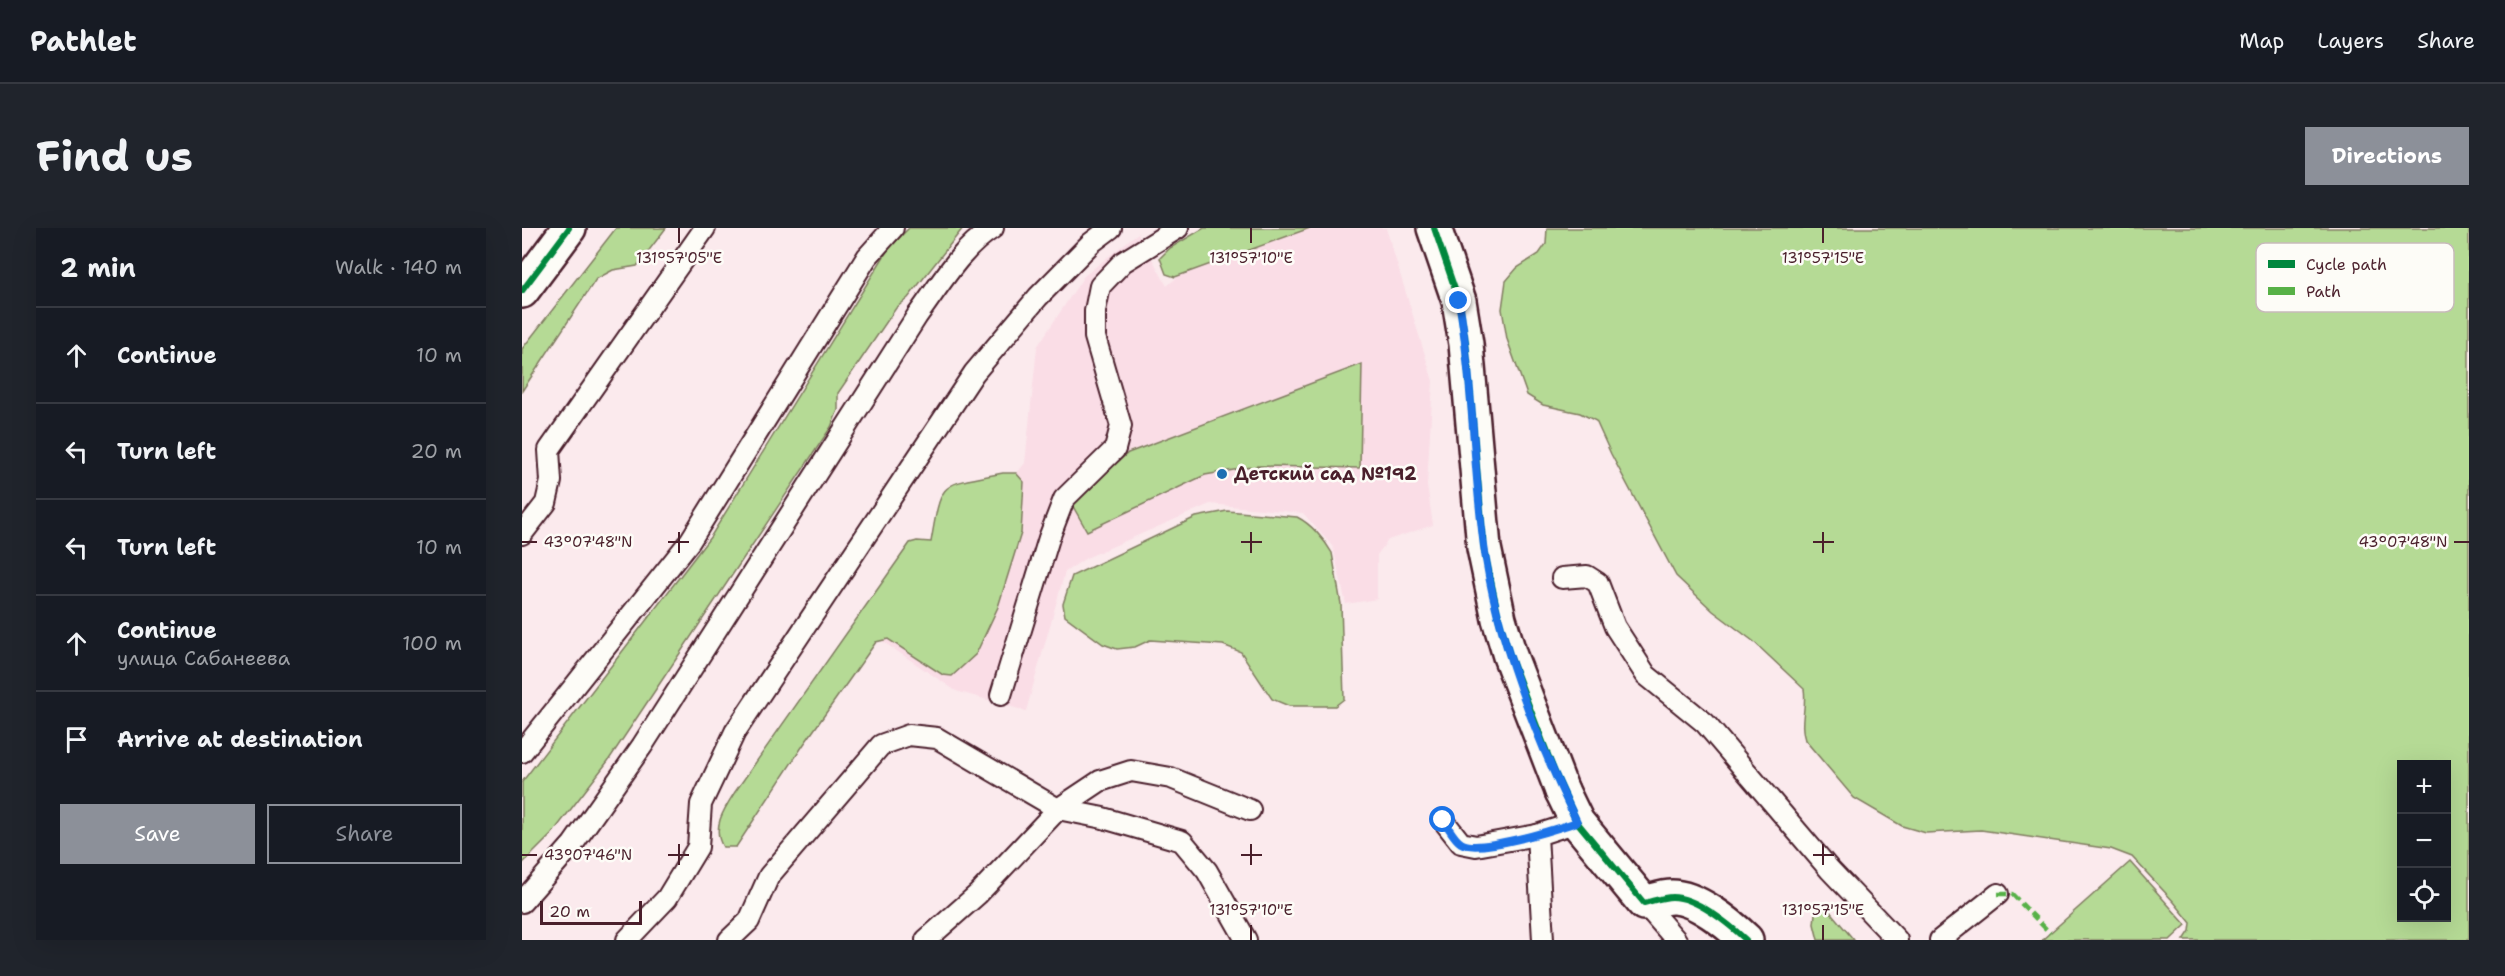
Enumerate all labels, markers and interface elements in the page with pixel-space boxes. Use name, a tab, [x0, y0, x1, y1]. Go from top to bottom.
text: Pathlet	[30, 22, 137, 60]
text: Map	[2239, 27, 2284, 55]
text: Layers	[2317, 27, 2384, 55]
text: Share	[2417, 27, 2475, 55]
button: Directions	[2305, 127, 2469, 185]
text: Find us	[36, 128, 193, 184]
legend	[2256, 243, 2454, 312]
text: 131°57'05"E	[636, 248, 722, 268]
text: 131°57'10"E	[1209, 248, 1293, 268]
text: 131°57'15"E	[1782, 248, 1864, 268]
text: 2 min	[60, 250, 136, 285]
text: Walk · 140 m	[335, 254, 462, 280]
text: Cycle path	[2306, 254, 2387, 275]
text: Path	[2306, 281, 2341, 302]
route end	[1445, 287, 1471, 313]
icon: ahead	[60, 339, 93, 372]
text: Continue	[117, 341, 217, 370]
text: 10 m	[416, 342, 462, 368]
icon: left	[60, 435, 93, 468]
text: Turn left	[117, 437, 216, 466]
text: 20 m	[411, 438, 462, 464]
place label: Детский сад №192	[1234, 462, 1417, 486]
marker: Детский сад №192	[1215, 467, 1229, 481]
icon: left	[60, 531, 93, 564]
text: 43°07'48"N	[544, 532, 632, 552]
text: 43°07'48"N	[2359, 532, 2447, 552]
text: Turn left	[117, 533, 216, 562]
text: 10 m	[416, 534, 462, 560]
text: Continue	[117, 616, 217, 645]
icon: ahead	[60, 627, 93, 660]
text: 100 m	[402, 630, 462, 656]
text: улица Сабанеева	[117, 645, 290, 671]
icon: arrive	[60, 723, 93, 756]
text: Arrive at destination	[117, 725, 363, 754]
map controls	[2397, 760, 2451, 922]
button: +	[2397, 760, 2451, 814]
button: Save	[60, 804, 255, 864]
button: Share	[267, 804, 462, 864]
route start	[1429, 806, 1455, 832]
button: −	[2397, 814, 2451, 868]
text: 43°07'46"N	[544, 845, 632, 865]
button: locate	[2397, 868, 2451, 922]
scale bar	[540, 898, 642, 926]
text: 131°57'10"E	[1209, 900, 1293, 920]
text: 131°57'15"E	[1782, 900, 1864, 920]
text: 20 m	[549, 901, 590, 922]

